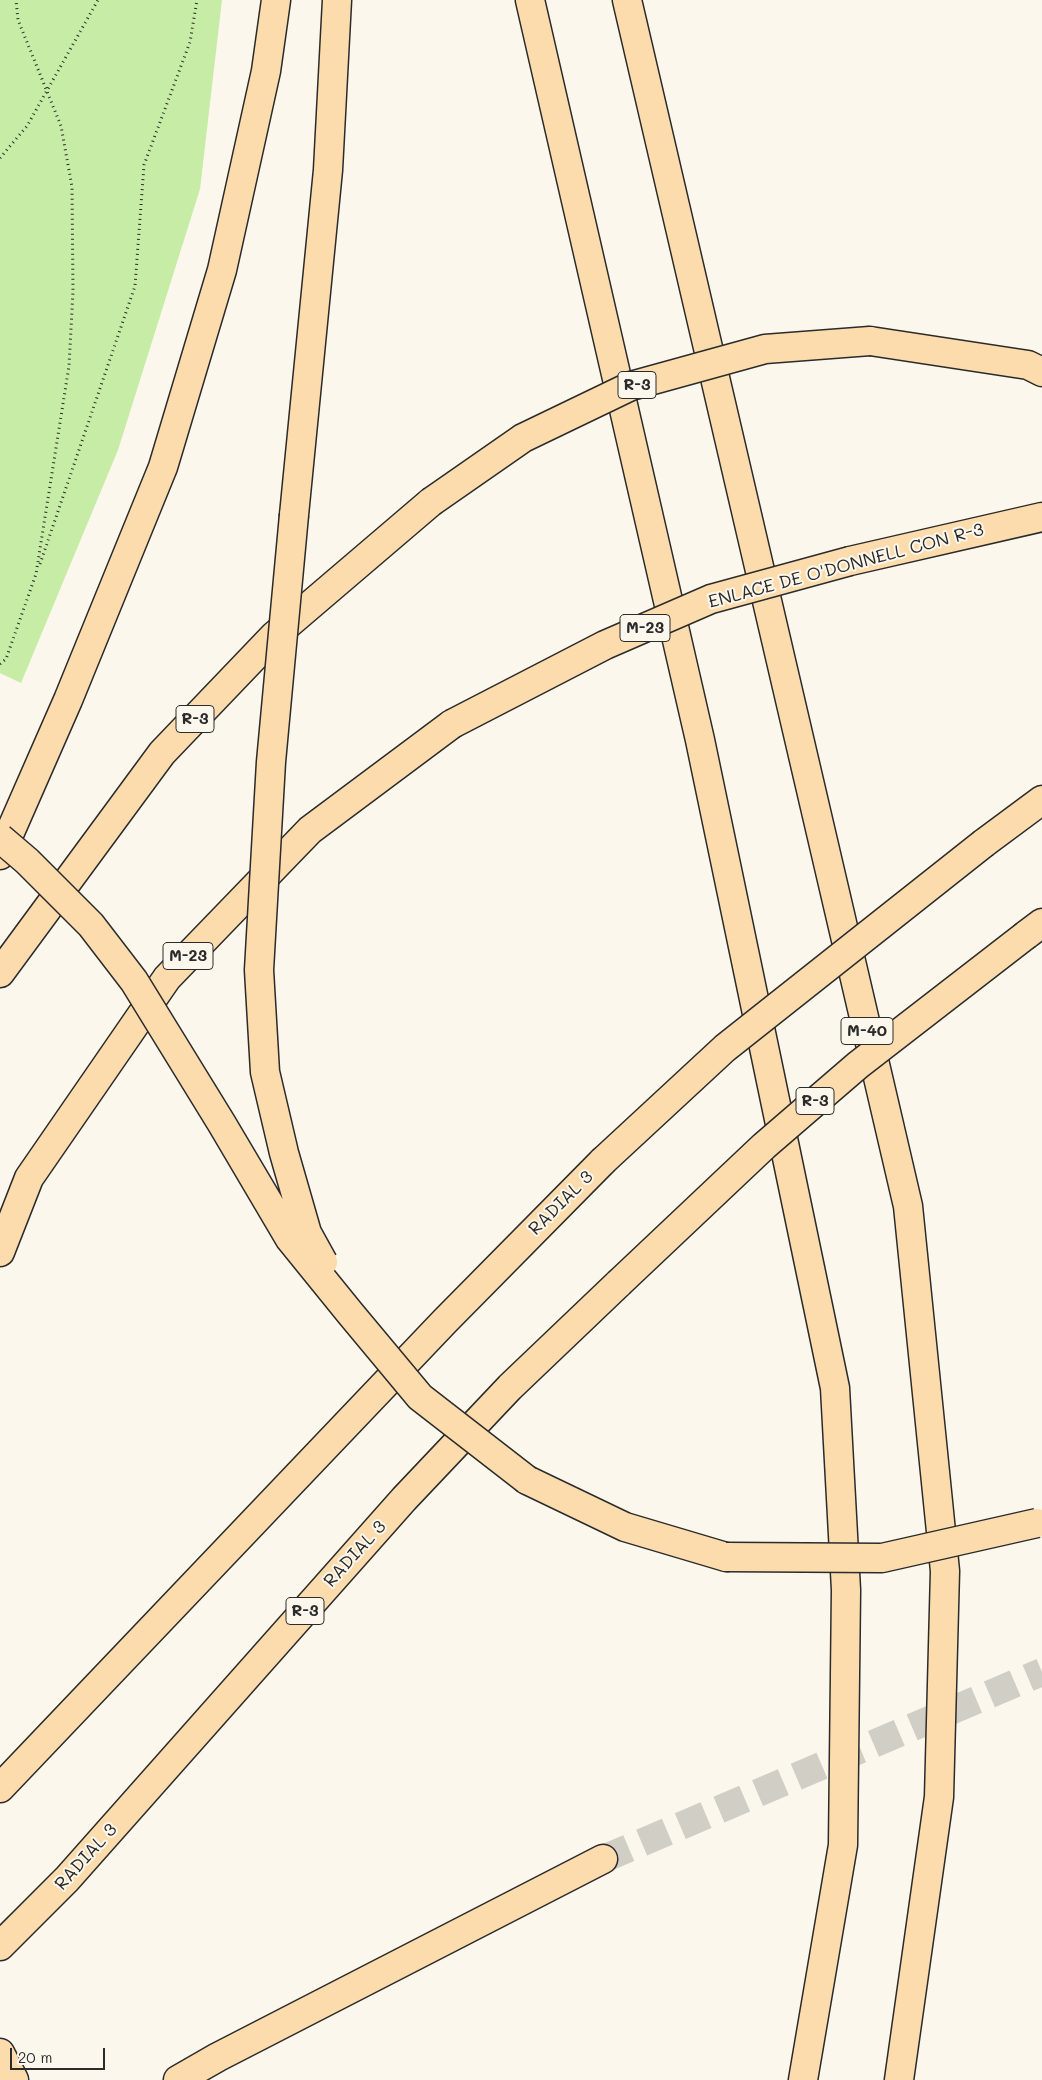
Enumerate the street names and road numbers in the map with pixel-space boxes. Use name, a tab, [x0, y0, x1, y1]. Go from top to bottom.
road number: R-3	[618, 372, 656, 398]
street label: ENLACE DE O'DONNELL CON R-3	[706, 519, 986, 613]
road number: M-23	[620, 614, 670, 641]
road number: R-3	[176, 706, 214, 732]
road number: M-23	[163, 942, 213, 969]
road number: M-40	[841, 1018, 893, 1044]
road number: R-3	[796, 1088, 834, 1114]
street label: RADIAL 3	[524, 1166, 598, 1240]
street label: RADIAL 3	[319, 1516, 391, 1592]
road number: R-3	[286, 1598, 324, 1624]
street label: RADIAL 3	[50, 1819, 122, 1895]

